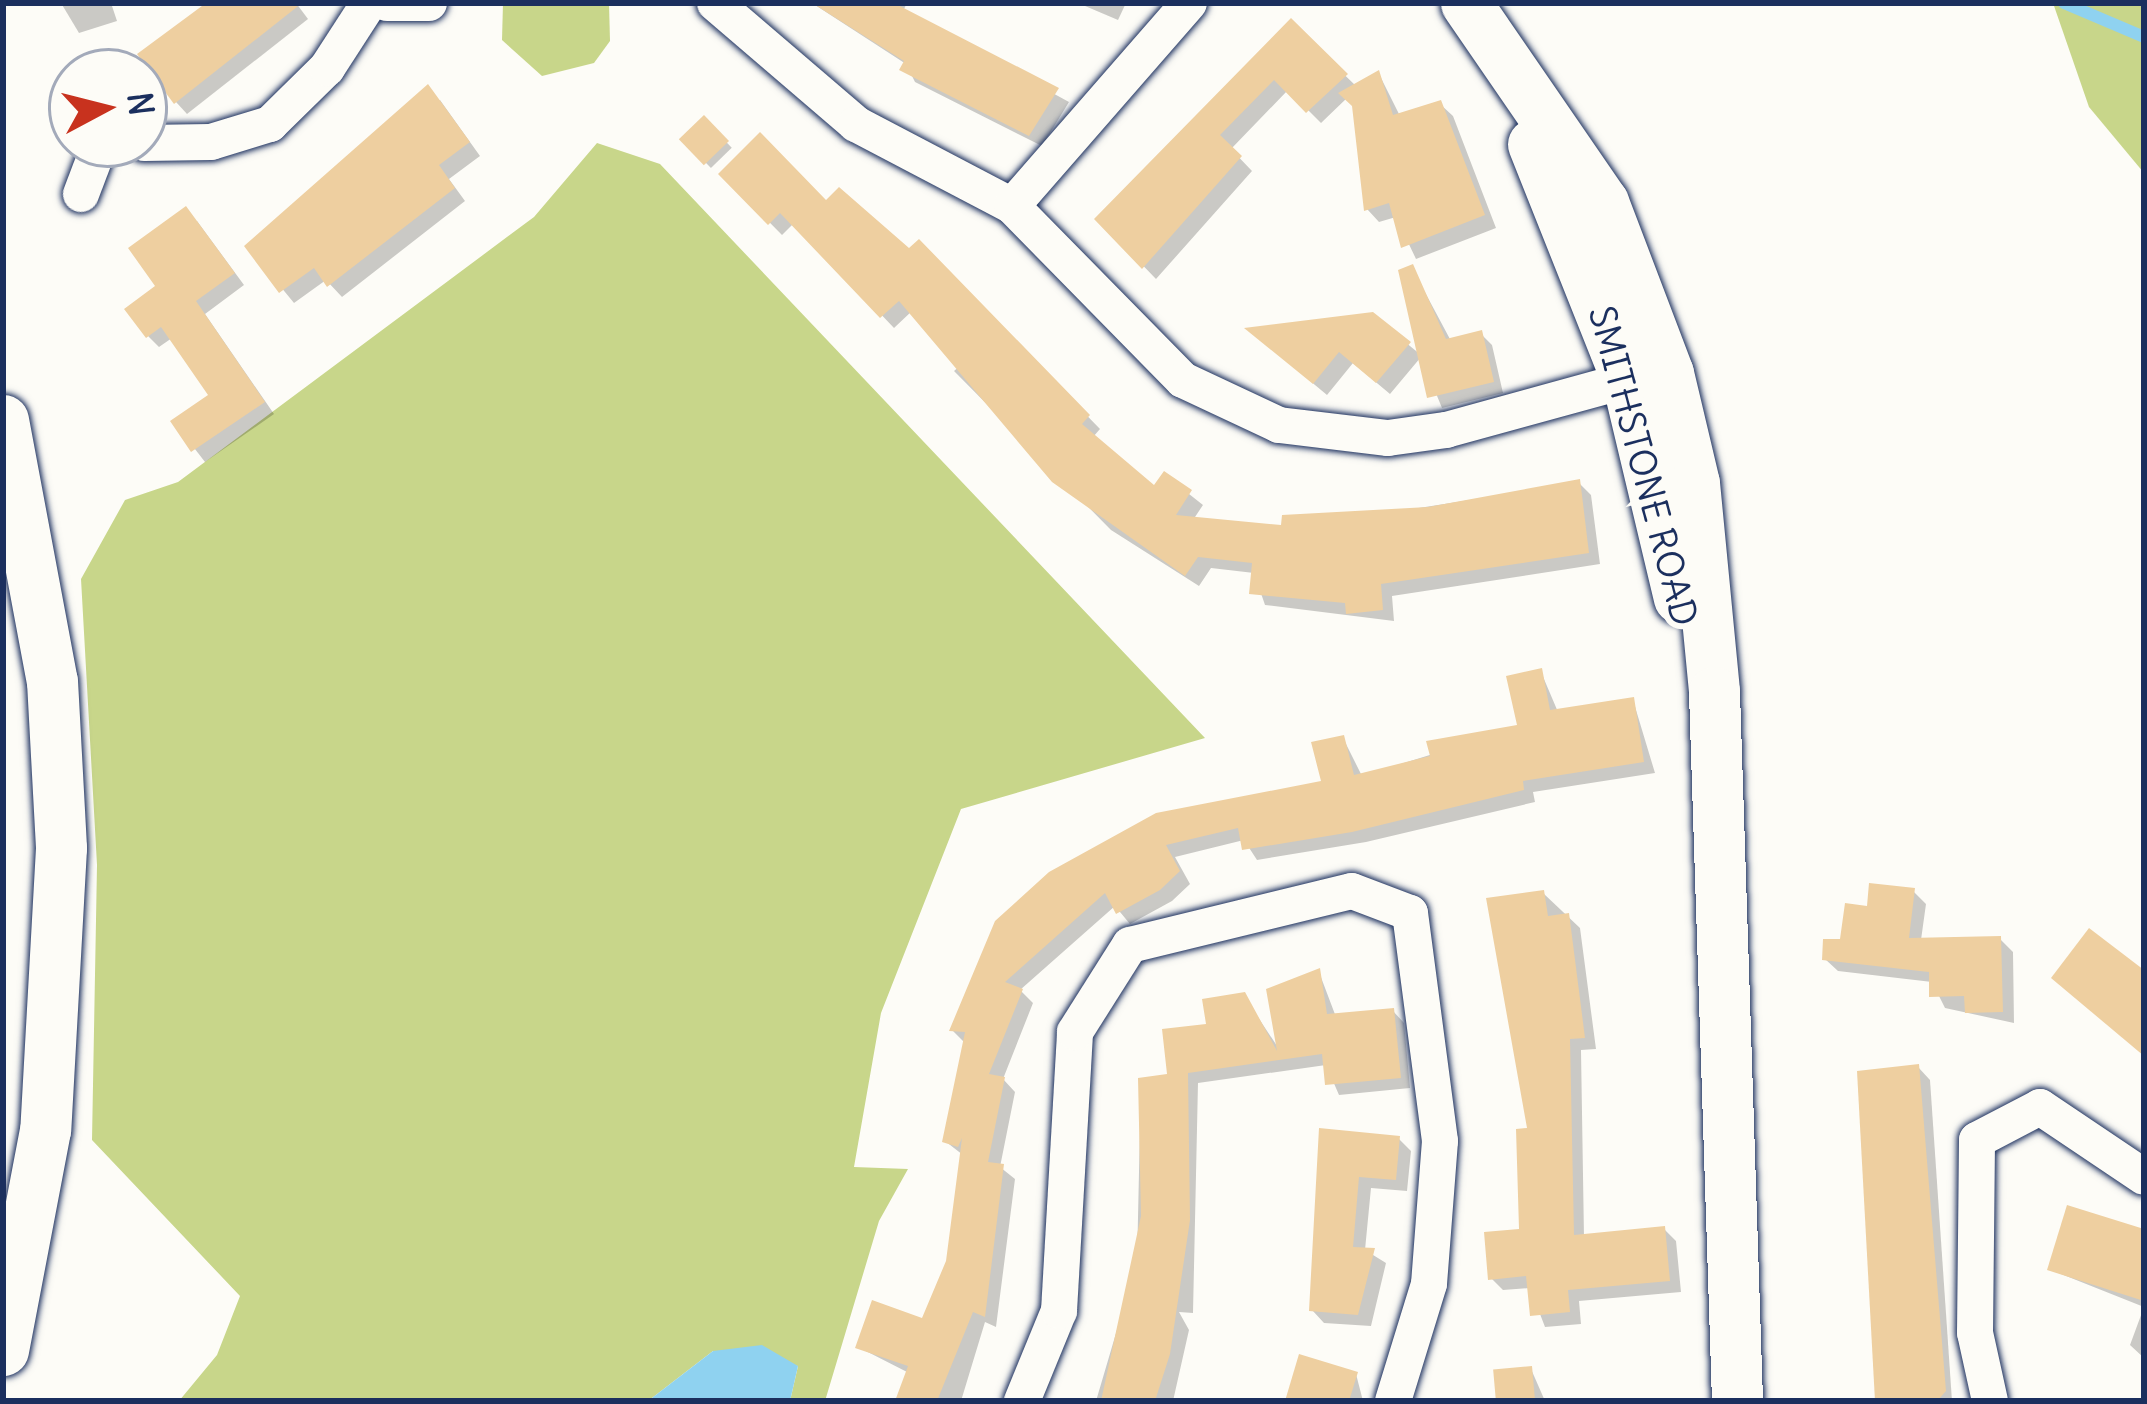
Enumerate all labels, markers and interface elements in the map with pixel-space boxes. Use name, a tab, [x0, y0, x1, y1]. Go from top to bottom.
north arrow	[48, 48, 168, 168]
text: N	[119, 90, 163, 118]
street label: SMITHSTONE ROAD	[1580, 301, 1706, 631]

